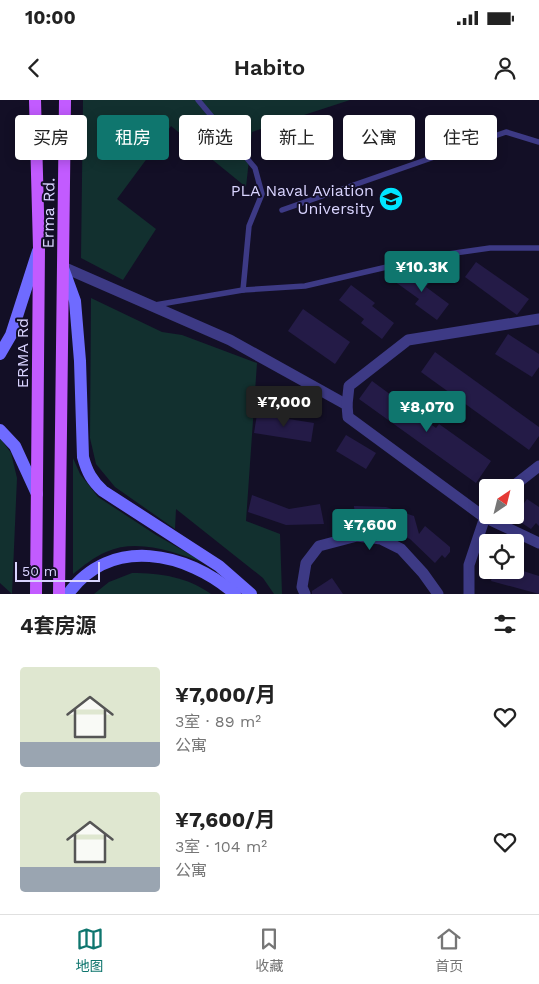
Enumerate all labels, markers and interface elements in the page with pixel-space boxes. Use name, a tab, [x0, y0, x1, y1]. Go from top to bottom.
text: 10:00	[25, 6, 76, 29]
icon: back	[20, 54, 48, 82]
icon: person	[491, 54, 519, 82]
text: Habito	[234, 55, 305, 80]
chip: 买房	[15, 115, 87, 160]
chip: 租房	[97, 115, 169, 160]
chip: 筛选	[179, 115, 251, 160]
chip: 新上	[261, 115, 333, 160]
chip: 公寓	[343, 115, 415, 160]
chip: 住宅	[425, 115, 497, 160]
street label: Erma Rd.	[38, 177, 59, 249]
place label: PLA Naval Aviation University	[231, 181, 375, 218]
school or university icon: PLA Naval Aviation University	[378, 186, 404, 212]
pin: ¥10.3K	[381, 250, 463, 293]
text: ¥10.3K	[396, 257, 448, 276]
street label: ERMA Rd	[13, 318, 32, 388]
pin: ¥7,000	[243, 386, 325, 428]
pin: ¥8,070	[386, 390, 468, 433]
text: ¥7,000	[257, 392, 311, 411]
text: ¥8,070	[400, 397, 454, 416]
north arrow	[479, 479, 524, 524]
map controls	[479, 479, 524, 579]
pin: ¥7,600	[329, 508, 411, 551]
text: ¥7,600	[343, 515, 397, 534]
button: locate	[479, 534, 524, 579]
scale bar	[15, 559, 100, 582]
text: 50 m	[22, 563, 57, 579]
icon: filters	[491, 610, 519, 638]
text: 4套房源	[20, 613, 97, 638]
text: ¥7,000/月	[175, 682, 276, 707]
icon: home	[60, 687, 120, 747]
icon: heart	[491, 703, 519, 731]
text: 3室 · 89 m²	[175, 712, 261, 731]
text: 公寓	[175, 736, 207, 755]
text: ¥7,600/月	[175, 807, 276, 832]
icon: home	[60, 812, 120, 872]
icon: heart	[491, 828, 519, 856]
text: 3室 · 104 m²	[175, 837, 267, 856]
text: 公寓	[175, 861, 207, 880]
tab: 地图	[76, 925, 104, 975]
tab: 收藏	[255, 925, 283, 975]
tab: 首页	[435, 925, 463, 975]

